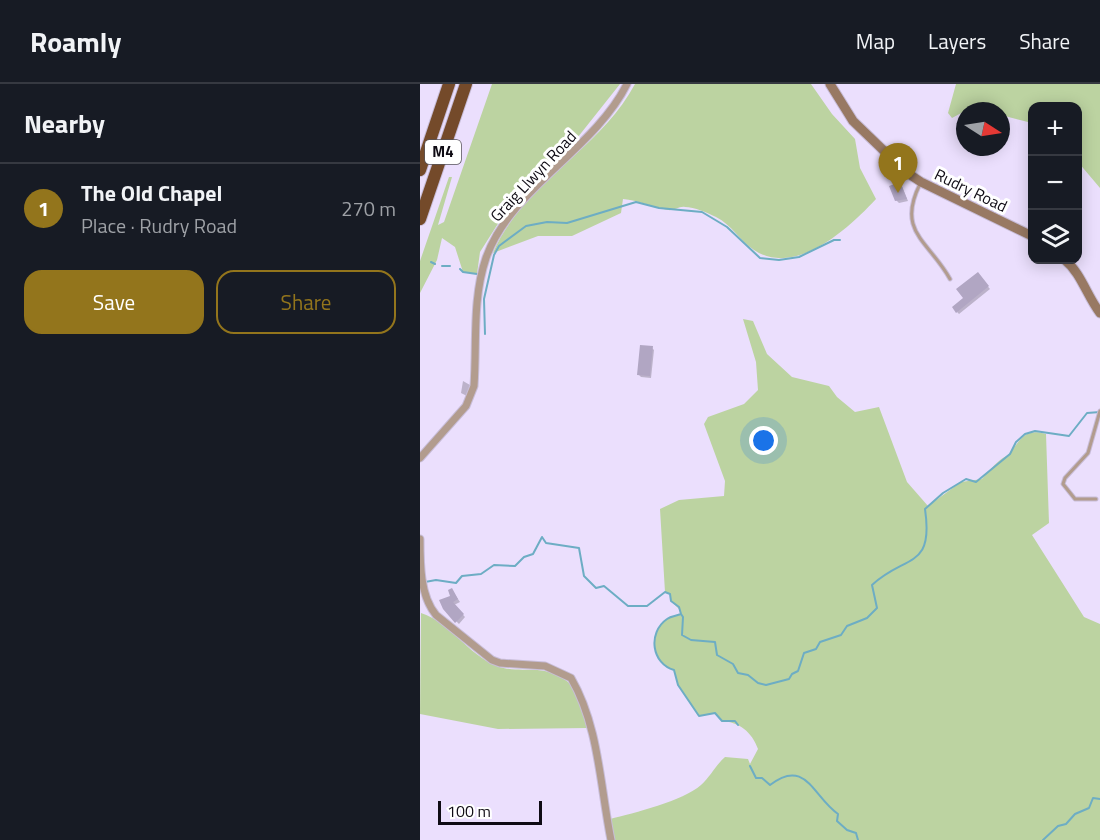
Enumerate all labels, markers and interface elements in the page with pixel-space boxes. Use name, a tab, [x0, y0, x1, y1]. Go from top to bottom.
text: Roamly	[30, 20, 121, 63]
text: Map	[856, 25, 895, 57]
text: Layers	[928, 25, 986, 57]
text: Share	[1019, 25, 1070, 57]
north arrow	[956, 102, 1010, 156]
map controls	[1028, 102, 1082, 264]
button: +	[1028, 102, 1082, 156]
text: Nearby	[24, 104, 105, 143]
street label: Graig Llwyn Road	[484, 125, 582, 227]
road number: M4	[425, 140, 461, 164]
pin: 1	[878, 144, 918, 193]
button: −	[1028, 156, 1082, 210]
street label: Rudry Road	[931, 162, 1011, 218]
text: The Old Chapel	[81, 176, 222, 210]
text: 1	[38, 193, 49, 224]
text: 270 m	[341, 193, 396, 224]
text: Place · Rudry Road	[81, 210, 237, 241]
button: layers	[1028, 210, 1082, 264]
button: Save	[24, 270, 204, 334]
button: Share	[216, 270, 396, 334]
your location	[749, 426, 778, 455]
scale bar	[438, 798, 542, 826]
text: 100 m	[447, 799, 491, 823]

